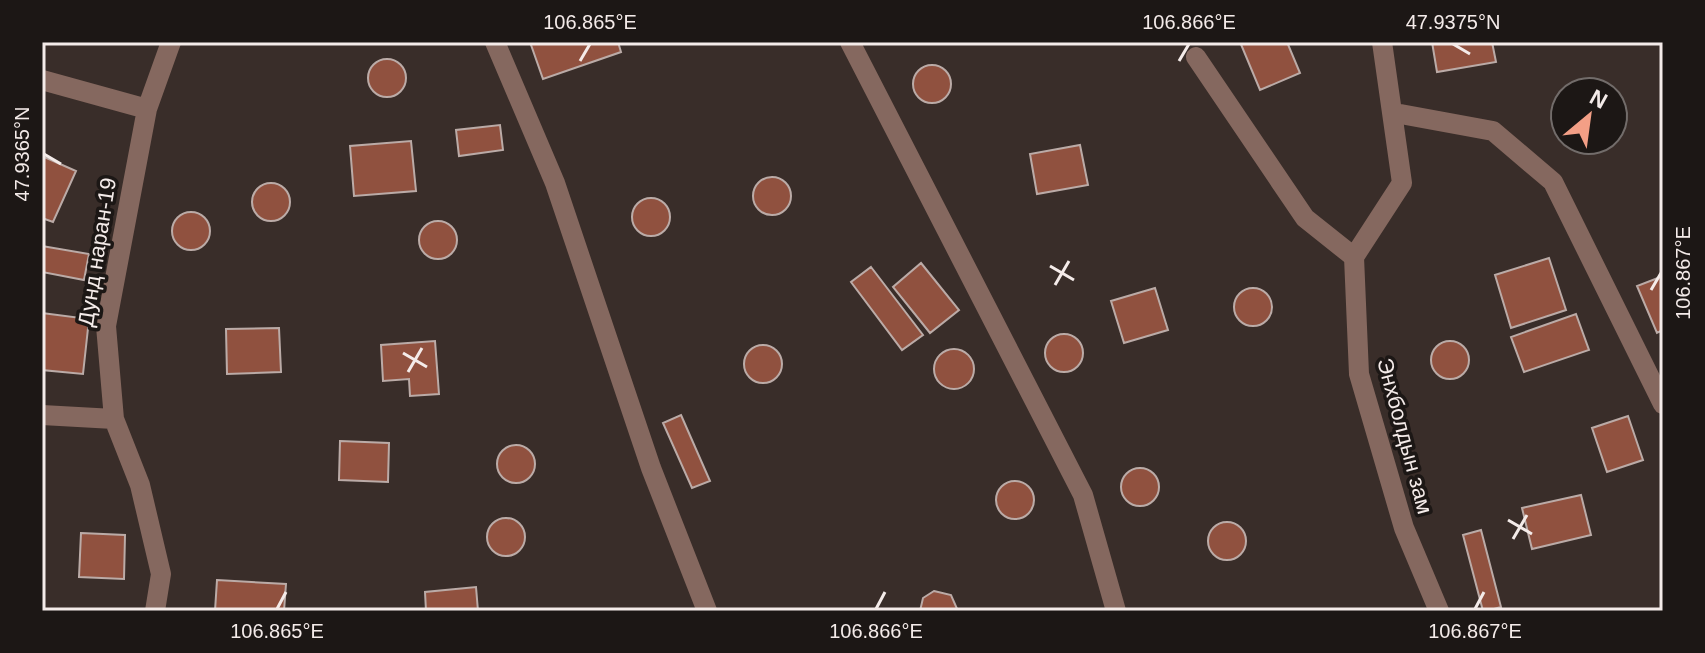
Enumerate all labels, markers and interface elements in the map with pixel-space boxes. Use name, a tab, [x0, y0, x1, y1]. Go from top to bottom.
text: 106.865°E	[543, 11, 637, 33]
text: 106.866°E	[1142, 11, 1236, 33]
text: 47.9375°N	[1406, 11, 1500, 33]
north arrow	[1549, 76, 1629, 156]
text: N	[1585, 84, 1611, 114]
text: 47.9365°N	[11, 107, 33, 201]
street label: Дунд наран-19	[73, 176, 121, 328]
text: 106.867°E	[1672, 226, 1694, 320]
street label: Энхболдын зам	[1372, 355, 1438, 517]
text: 106.865°E	[230, 620, 324, 642]
text: 106.866°E	[829, 620, 923, 642]
text: 106.867°E	[1428, 620, 1522, 642]

